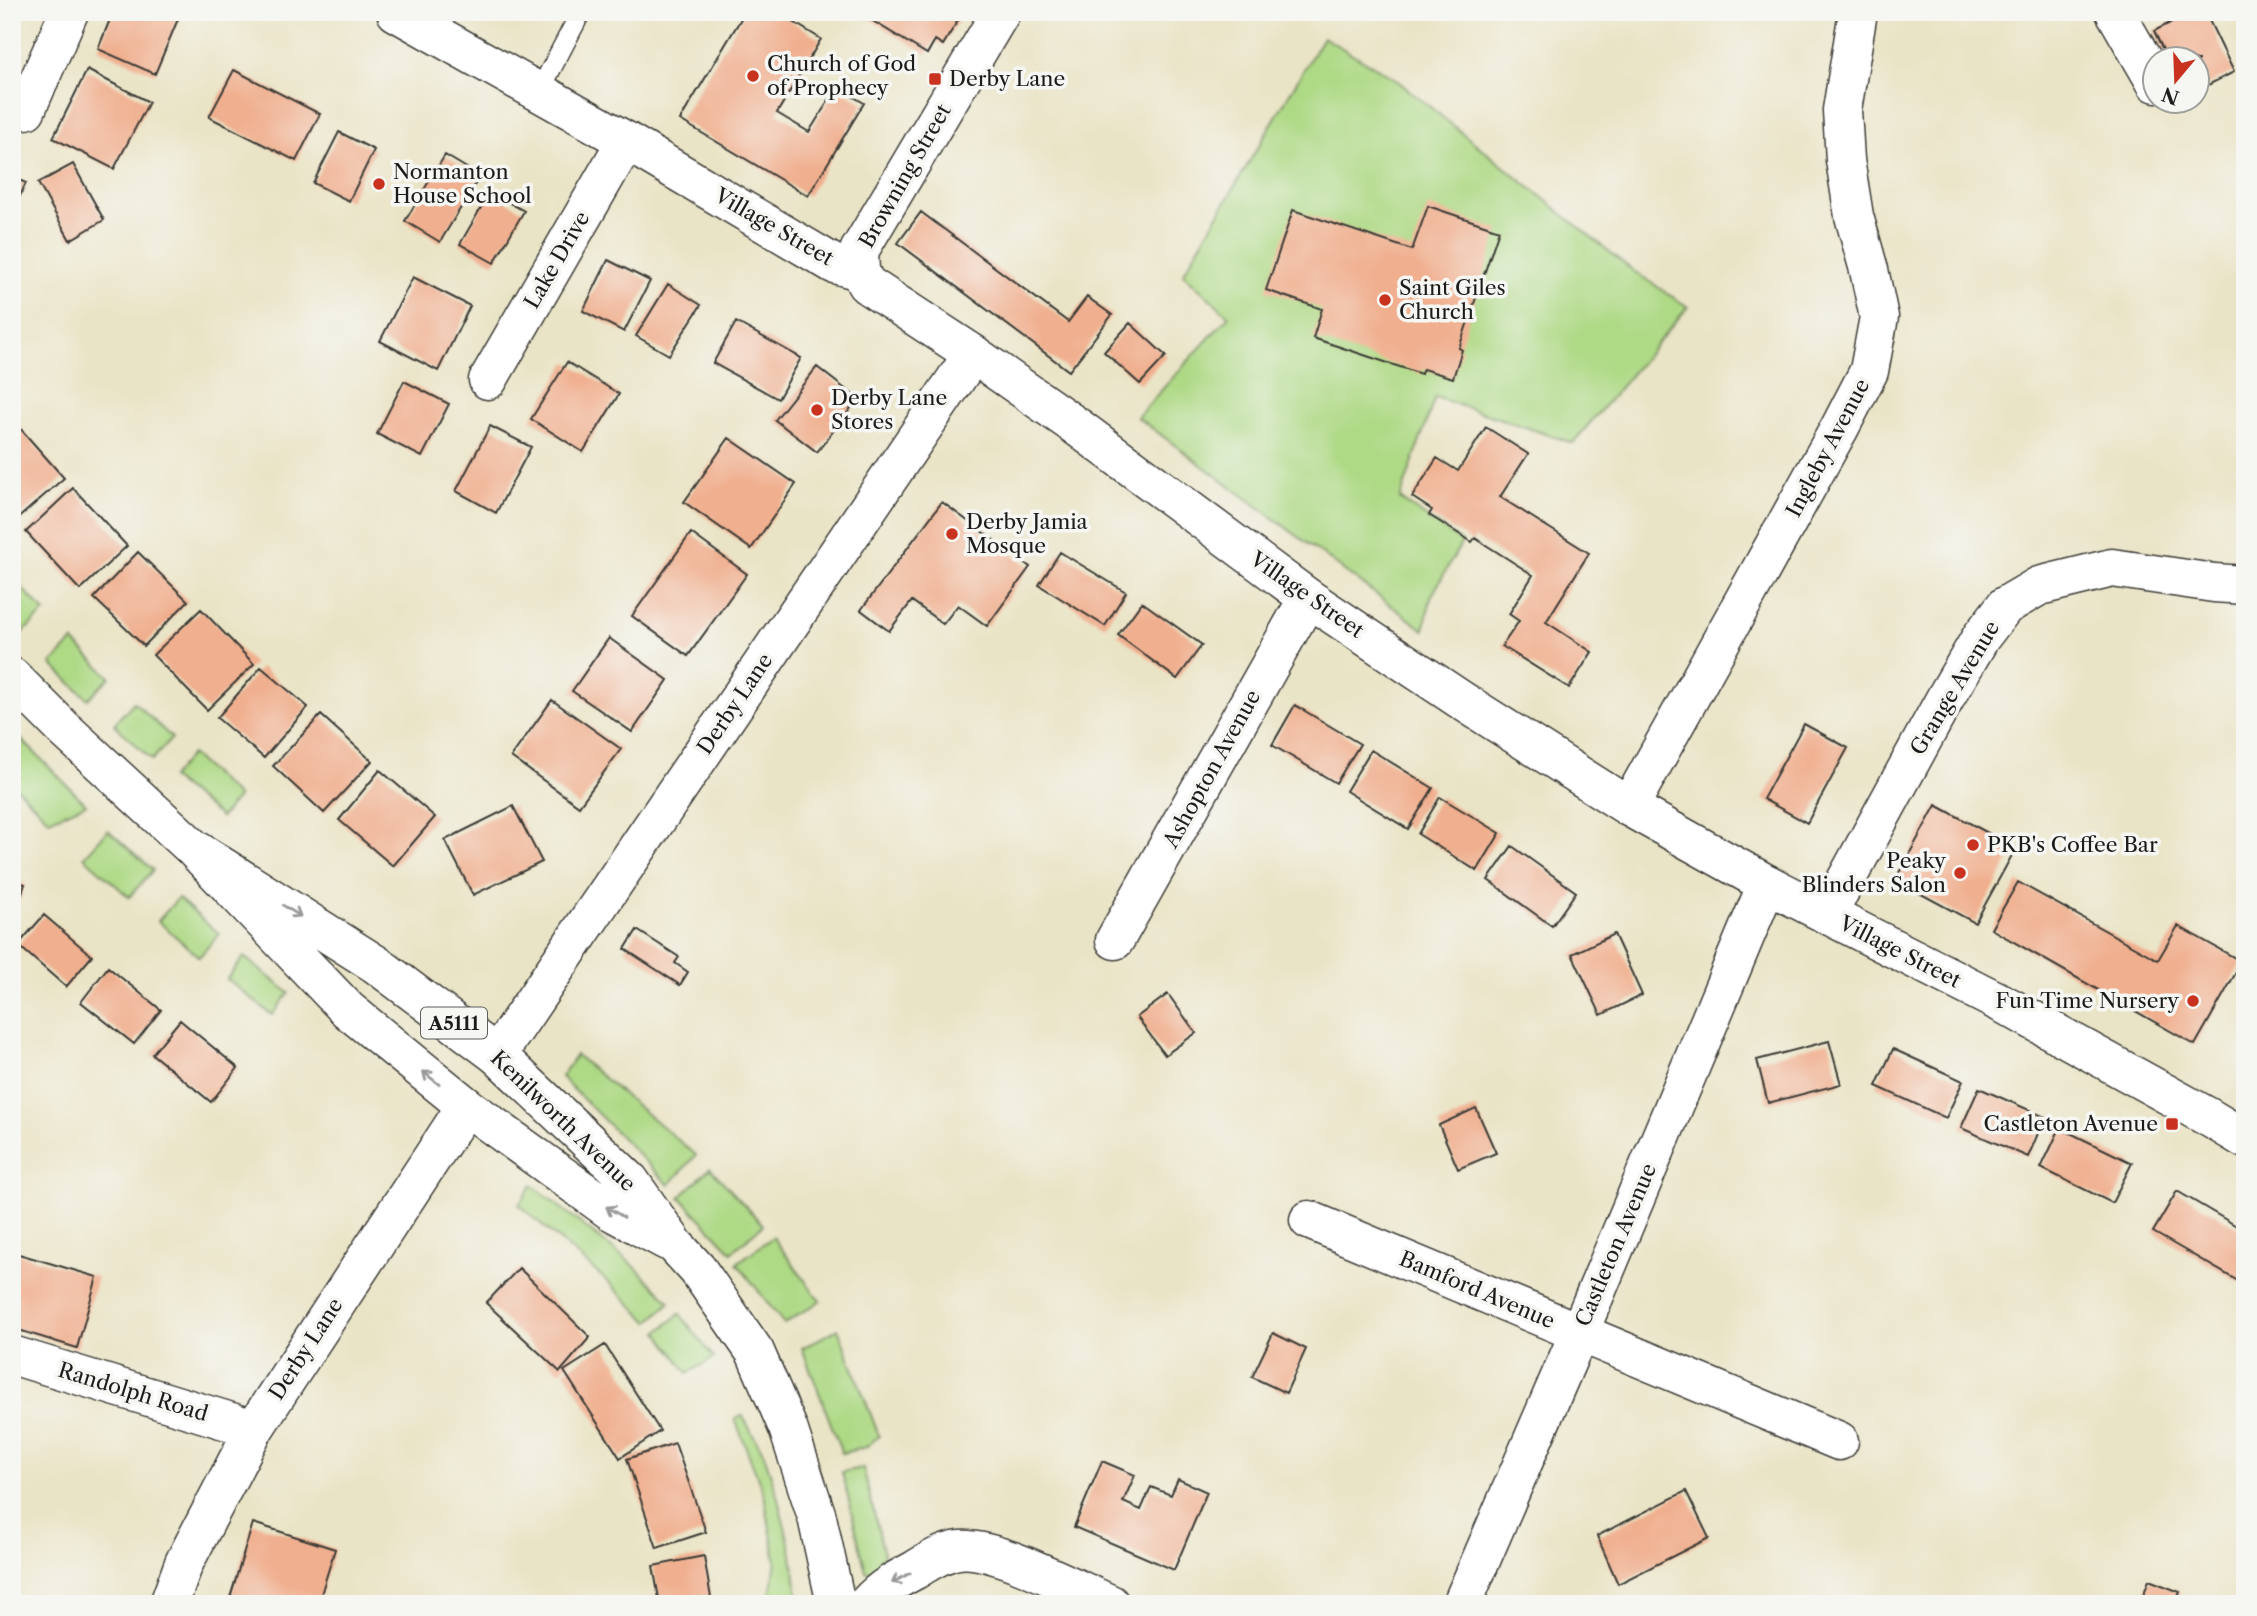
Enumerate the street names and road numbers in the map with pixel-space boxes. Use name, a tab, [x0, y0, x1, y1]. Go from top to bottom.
street label: Browning Street	[853, 99, 956, 252]
street label: Village Street	[710, 182, 839, 271]
street label: Lake Drive	[519, 207, 594, 313]
street label: Ingleby Avenue	[1781, 374, 1874, 521]
street label: Village Street	[1245, 546, 1369, 643]
street label: Grange Avenue	[1905, 616, 2004, 759]
street label: Derby Lane	[692, 649, 777, 759]
street label: Ashopton Avenue	[1157, 686, 1265, 853]
street label: Village Street	[1834, 910, 1966, 993]
road number: A5111	[421, 1007, 487, 1038]
street label: Kenilworth Avenue	[486, 1045, 641, 1196]
street label: Castleton Avenue	[1570, 1160, 1661, 1330]
street label: Bamford Avenue	[1396, 1246, 1559, 1334]
street label: Derby Lane	[263, 1293, 348, 1404]
street label: Randolph Road	[55, 1357, 211, 1426]

